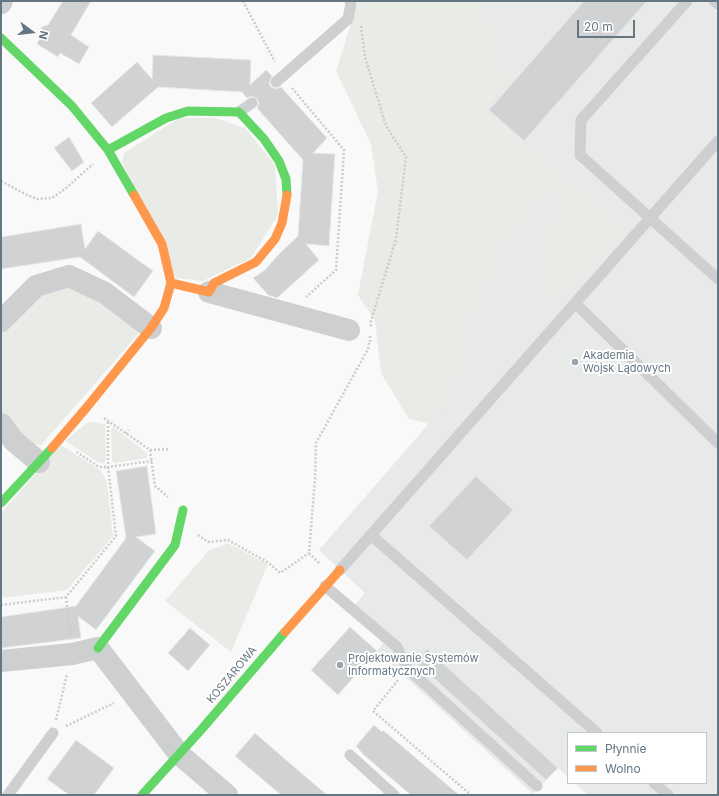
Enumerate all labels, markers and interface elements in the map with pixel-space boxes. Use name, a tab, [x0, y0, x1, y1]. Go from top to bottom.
north arrow	[12, 12, 52, 52]
scale bar	[579, 12, 637, 38]
text: 20 m	[584, 19, 613, 34]
text: N	[36, 29, 51, 41]
place label: Akademia Wojsk Lądowych	[583, 349, 671, 375]
marker: Akademia Wojsk Lądowych	[570, 357, 580, 367]
street label: KOSZAROWA	[204, 644, 260, 706]
place label: Projektowanie Systemów Informatycznych	[348, 652, 478, 678]
marker: Projektowanie Systemów Informatycznych	[335, 660, 345, 670]
legend	[567, 732, 707, 784]
text: Płynnie	[605, 741, 646, 756]
text: Wolno	[605, 761, 641, 776]

